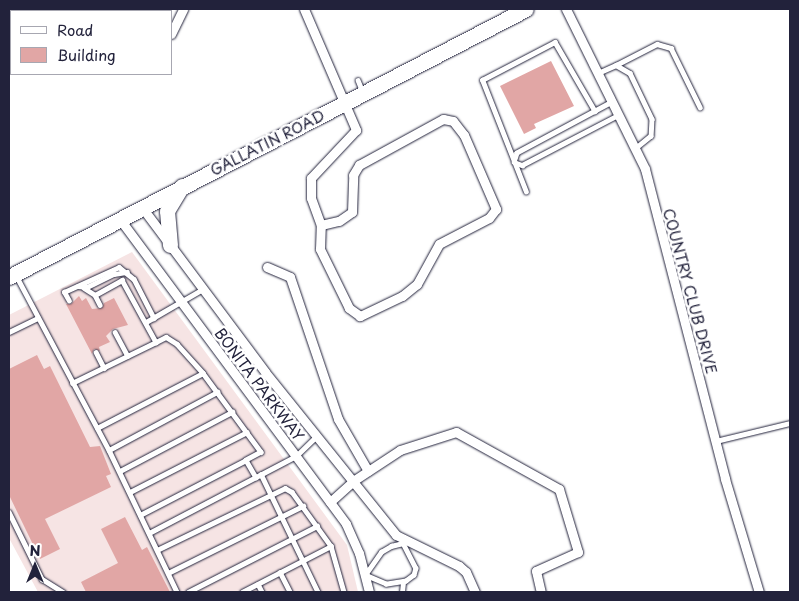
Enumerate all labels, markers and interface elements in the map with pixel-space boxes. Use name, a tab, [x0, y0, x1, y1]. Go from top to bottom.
legend	[10, 10, 172, 75]
text: Road	[57, 18, 93, 41]
text: Building	[57, 43, 116, 66]
street label: GALLATIN ROAD	[206, 105, 328, 179]
street label: COUNTRY CLUB DRIVE	[660, 205, 722, 377]
street label: BONITA PARKWAY	[212, 324, 308, 444]
text: N	[29, 540, 41, 561]
north arrow	[10, 541, 60, 591]

